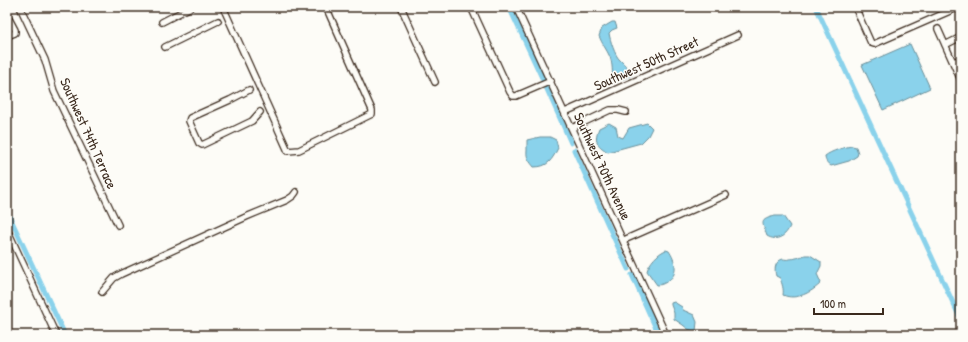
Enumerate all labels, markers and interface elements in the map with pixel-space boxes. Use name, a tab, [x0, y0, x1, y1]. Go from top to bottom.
street label: Southwest 50th Street	[591, 31, 701, 95]
street label: Southwest 74th Terrace	[56, 75, 122, 192]
street label: Southwest 70th Avenue	[570, 109, 636, 223]
scale bar	[814, 290, 883, 316]
text: 100 m	[820, 295, 846, 312]

